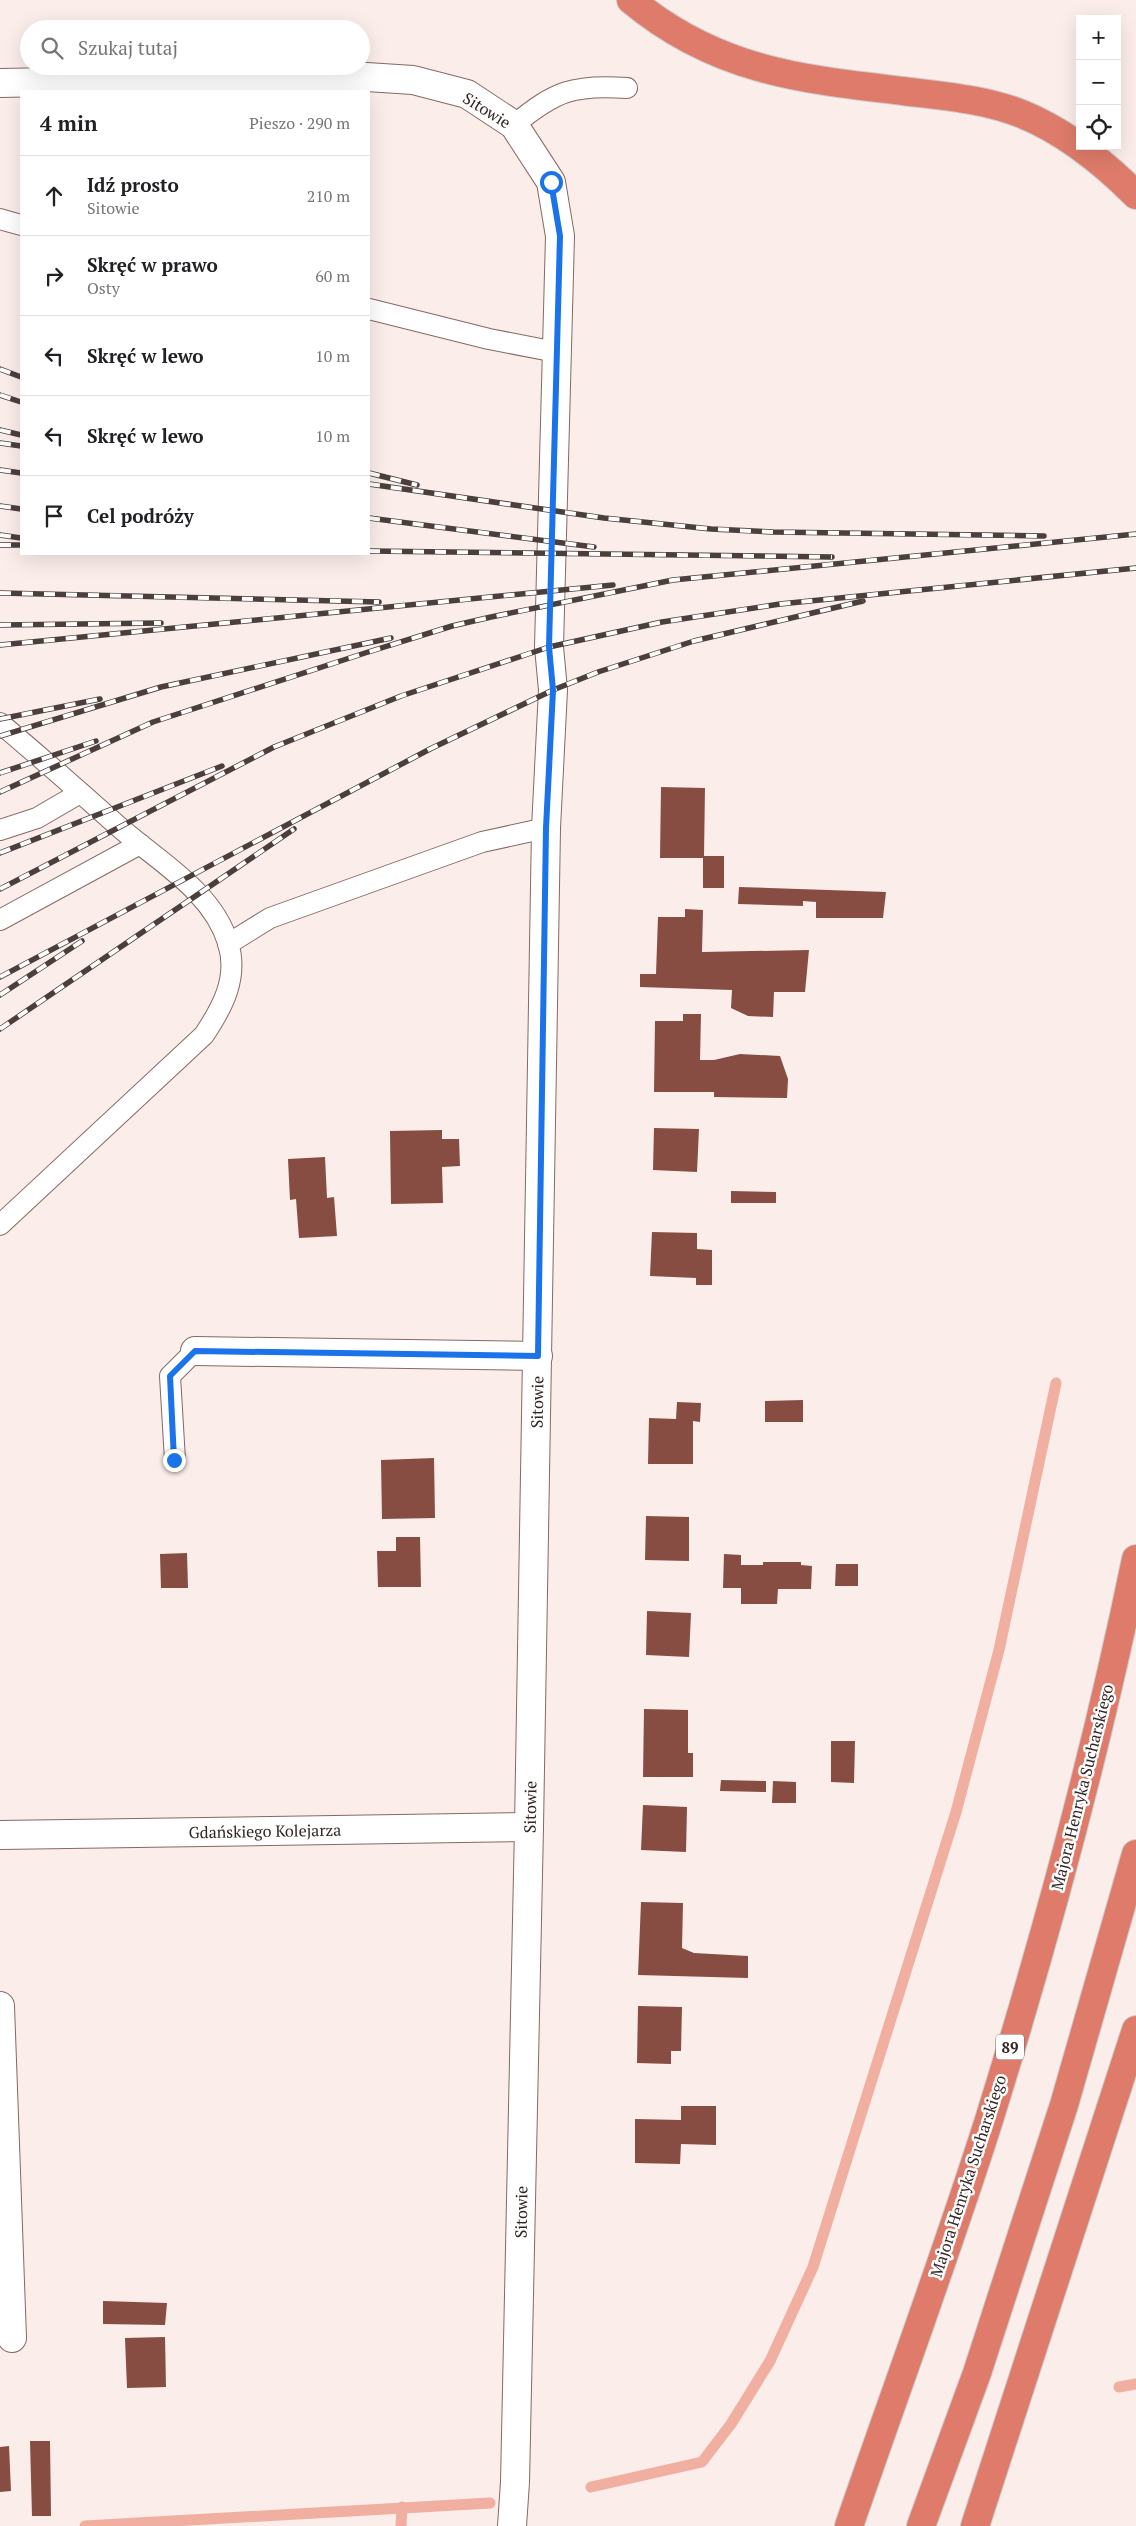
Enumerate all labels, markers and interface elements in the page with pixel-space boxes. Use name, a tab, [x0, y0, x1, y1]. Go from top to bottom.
map controls	[1076, 15, 1121, 150]
button: +	[1076, 15, 1121, 60]
search box	[20, 20, 370, 75]
icon: search	[38, 34, 66, 62]
text: Szukaj tutaj	[78, 35, 178, 60]
button: −	[1076, 60, 1121, 105]
street label: Sitowie	[459, 87, 515, 133]
button: locate	[1076, 105, 1121, 150]
text: 4 min	[40, 109, 97, 137]
text: Pieszo · 290 m	[249, 112, 350, 134]
route start	[540, 171, 563, 194]
text: Idź prosto	[87, 172, 179, 197]
icon: ahead	[40, 182, 68, 210]
text: 210 m	[307, 185, 350, 207]
text: Sitowie	[87, 197, 140, 219]
text: Skręć w prawo	[87, 252, 218, 277]
icon: right	[40, 262, 68, 290]
text: 60 m	[315, 265, 350, 287]
text: Osty	[87, 277, 120, 299]
icon: left	[40, 342, 68, 370]
text: Skręć w lewo	[87, 343, 204, 368]
text: 10 m	[315, 345, 350, 367]
icon: left	[40, 422, 68, 450]
text: Skręć w lewo	[87, 423, 204, 448]
text: 10 m	[315, 425, 350, 447]
icon: arrive	[40, 502, 68, 530]
text: Cel podróży	[87, 503, 194, 528]
street label: Sitowie	[526, 1376, 548, 1428]
route end	[163, 1449, 186, 1472]
street label: Majora Henryka Sucharskiego	[1046, 1682, 1118, 1892]
street label: Sitowie	[519, 1781, 541, 1833]
street label: Gdańskiego Kolejarza	[188, 1819, 342, 1843]
road number: 89	[996, 2034, 1024, 2060]
street label: Majora Henryka Sucharskiego	[925, 2072, 1011, 2280]
street label: Sitowie	[510, 2186, 532, 2238]

